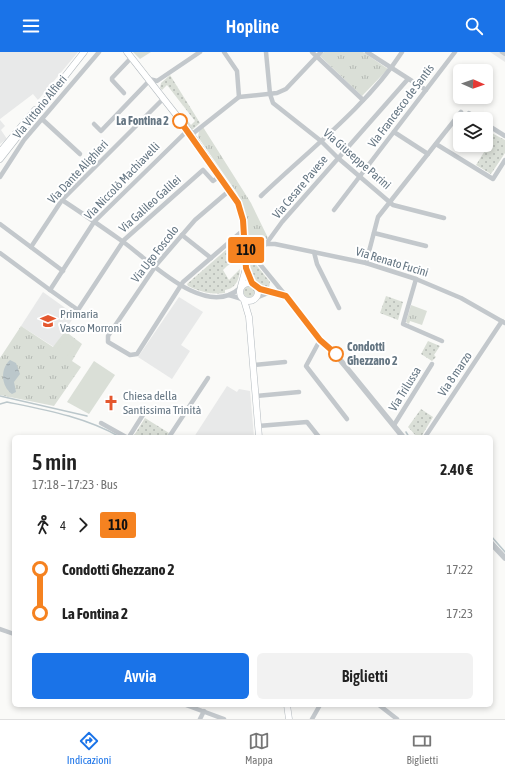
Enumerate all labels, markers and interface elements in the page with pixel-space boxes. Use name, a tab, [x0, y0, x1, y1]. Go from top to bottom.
icon: menu	[20, 15, 42, 37]
icon: search	[463, 15, 485, 37]
text: Hopline	[226, 16, 279, 37]
street label: Via Francesco de Santis	[365, 62, 437, 150]
north arrow	[453, 64, 493, 104]
map controls	[453, 64, 493, 152]
street label: Via Vittorio Alfieri	[10, 73, 70, 141]
button: layers	[453, 112, 493, 152]
marker: La Fontina 2	[172, 113, 188, 129]
place label: La Fontina 2	[116, 114, 169, 128]
street label: Via Giuseppe Parini	[320, 126, 394, 192]
street label: Via Dante Alighieri	[45, 137, 111, 207]
street label: Via Niccolò Machiavelli	[81, 139, 163, 223]
street label: Via Cesare Pavese	[269, 152, 331, 222]
street label: Via Galileo Galilei	[116, 172, 184, 236]
street label: Via Ugo Foscolo	[128, 222, 182, 285]
line badge: 110	[223, 237, 269, 263]
text: 110	[236, 242, 256, 258]
street label: Via Renato Fucini	[354, 244, 430, 280]
place label: Primaria Vasco Morroni	[60, 307, 122, 335]
school or university icon: Primaria Vasco Morroni	[39, 312, 57, 330]
place label: Condotti Ghezzano 2	[347, 340, 398, 368]
marker: Condotti Ghezzano 2	[328, 346, 344, 362]
street label: Via 8 marzo	[435, 349, 475, 399]
street label: Via Trilussa	[386, 364, 424, 414]
place label: Chiesa della Santissima Trinità	[123, 389, 201, 417]
church icon: Chiesa della Santissima Trinità	[102, 394, 120, 412]
text: 5 min	[32, 449, 77, 475]
text: 2.40 €	[440, 461, 473, 478]
text: 17:18 – 17:23 · Bus	[32, 477, 118, 492]
icon: walk	[32, 514, 54, 536]
icon: forward	[72, 514, 94, 536]
text: 110	[108, 517, 128, 533]
text: 4	[60, 518, 66, 533]
text: Condotti Ghezzano 2	[62, 561, 175, 578]
text: 17:22	[446, 562, 473, 577]
text: La Fontina 2	[62, 605, 128, 622]
text: 17:23	[446, 606, 473, 621]
button: Avvia	[32, 653, 249, 699]
button: Biglietti	[257, 653, 473, 699]
tab: Indicazioni	[67, 730, 111, 766]
tab: Mappa	[245, 730, 273, 766]
tab: Biglietti	[406, 730, 438, 766]

